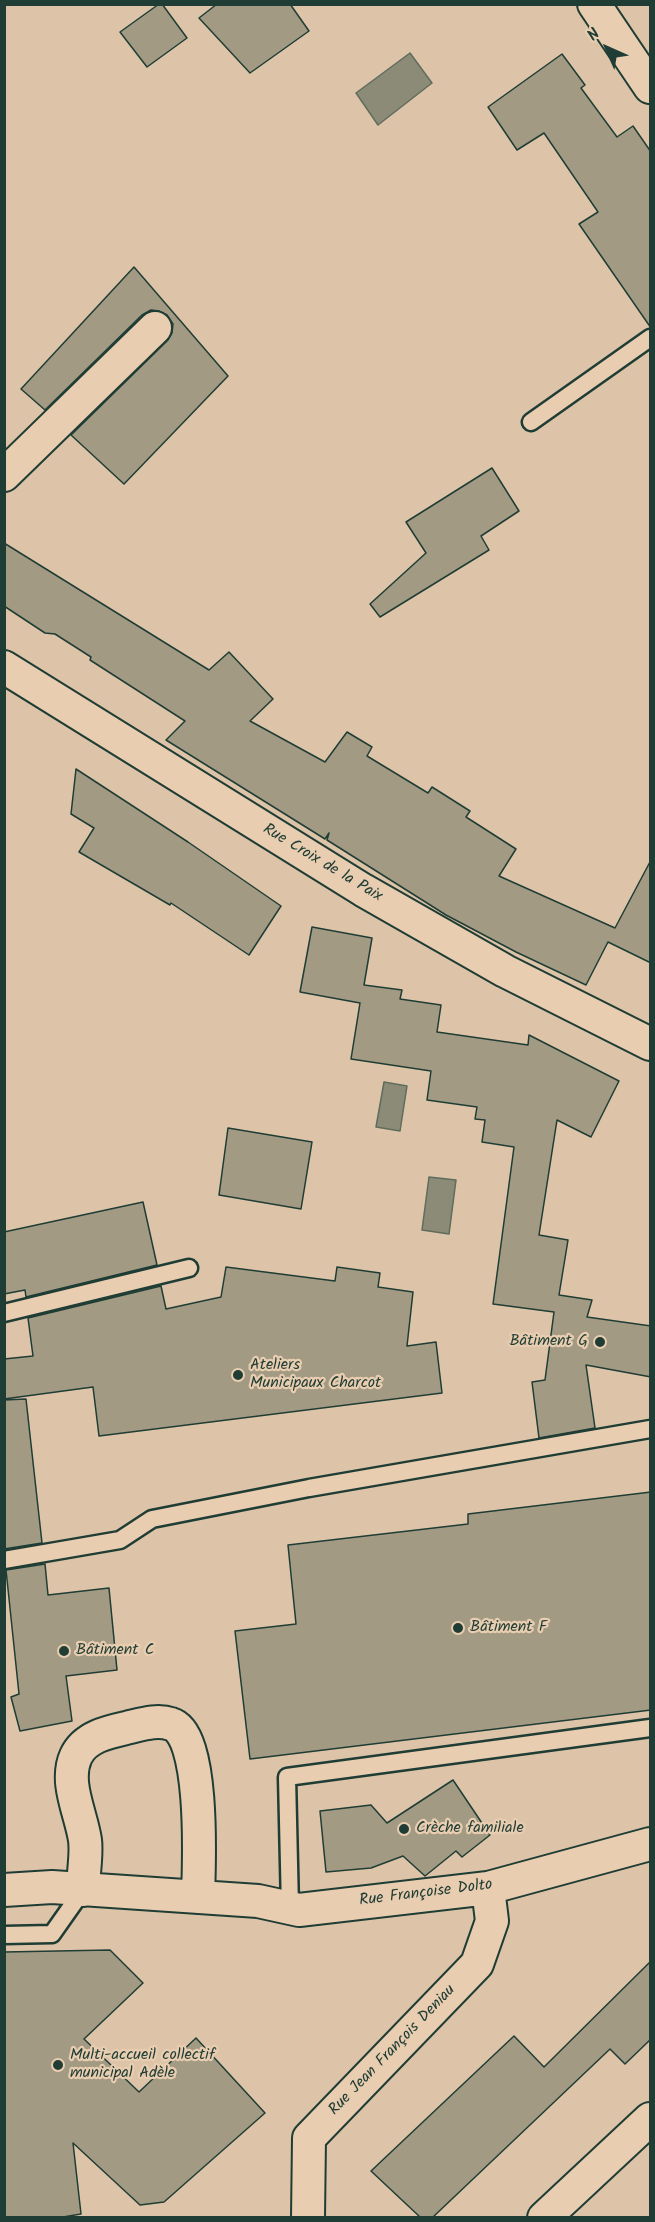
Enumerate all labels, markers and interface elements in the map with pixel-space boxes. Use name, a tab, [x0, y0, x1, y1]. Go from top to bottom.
north arrow	[577, 18, 637, 78]
text: N	[581, 23, 606, 47]
street label: Rue Croix de la Paix	[259, 821, 385, 907]
place label: Bâtiment G	[509, 1332, 588, 1352]
marker: Bâtiment G	[593, 1335, 607, 1349]
place label: Ateliers Municipaux Charcot	[250, 1356, 381, 1394]
marker: Ateliers Municipaux Charcot	[231, 1368, 245, 1382]
place label: Bâtiment F	[470, 1618, 547, 1638]
marker: Bâtiment F	[451, 1621, 465, 1635]
place label: Bâtiment C	[76, 1641, 154, 1661]
marker: Bâtiment C	[57, 1644, 71, 1658]
place label: Crèche familiale	[416, 1819, 524, 1839]
marker: Crèche familiale	[397, 1822, 411, 1836]
street label: Rue Françoise Dolto	[358, 1876, 494, 1912]
street label: Rue Jean François Deniau	[326, 1982, 460, 2120]
place label: Multi-accueil collectif municipal Adèle	[70, 2046, 215, 2084]
marker: Multi-accueil collectif municipal Adèle	[51, 2058, 65, 2072]

